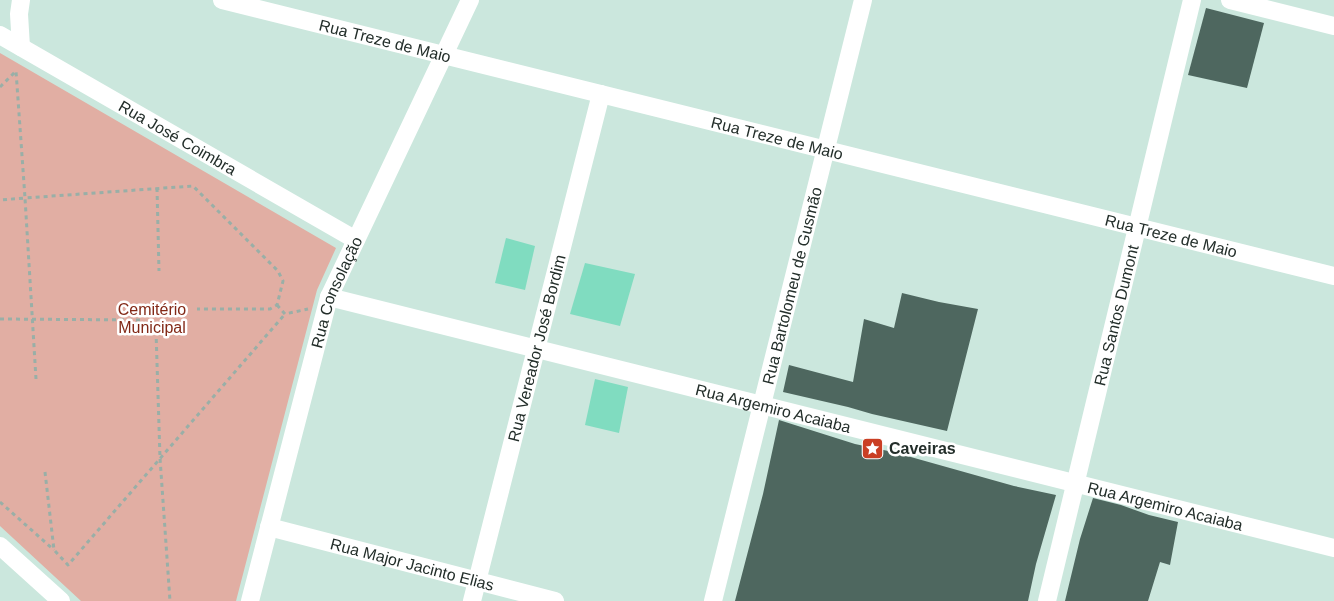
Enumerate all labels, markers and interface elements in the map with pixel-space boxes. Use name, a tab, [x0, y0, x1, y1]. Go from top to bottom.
street label: Rua Treze de Maio	[317, 16, 453, 65]
street label: Rua José Coimbra	[116, 97, 239, 178]
street label: Rua Treze de Maio	[709, 113, 845, 162]
street label: Rua Bartolomeu de Gusmão	[759, 185, 825, 386]
street label: Rua Treze de Maio	[1104, 211, 1239, 260]
street label: Rua Consolação	[308, 234, 365, 350]
street label: Rua Santos Dumont	[1091, 243, 1141, 387]
street label: Rua Vereador José Bordim	[504, 253, 568, 443]
park label: Cemitério Municipal	[118, 301, 186, 336]
street label: Rua Argemiro Acaiaba	[694, 380, 853, 436]
place icon: Caveiras	[861, 436, 885, 460]
place label: Caveiras	[889, 440, 956, 457]
street label: Rua Argemiro Acaiaba	[1086, 478, 1245, 533]
street label: Rua Major Jacinto Elias	[329, 535, 496, 593]

